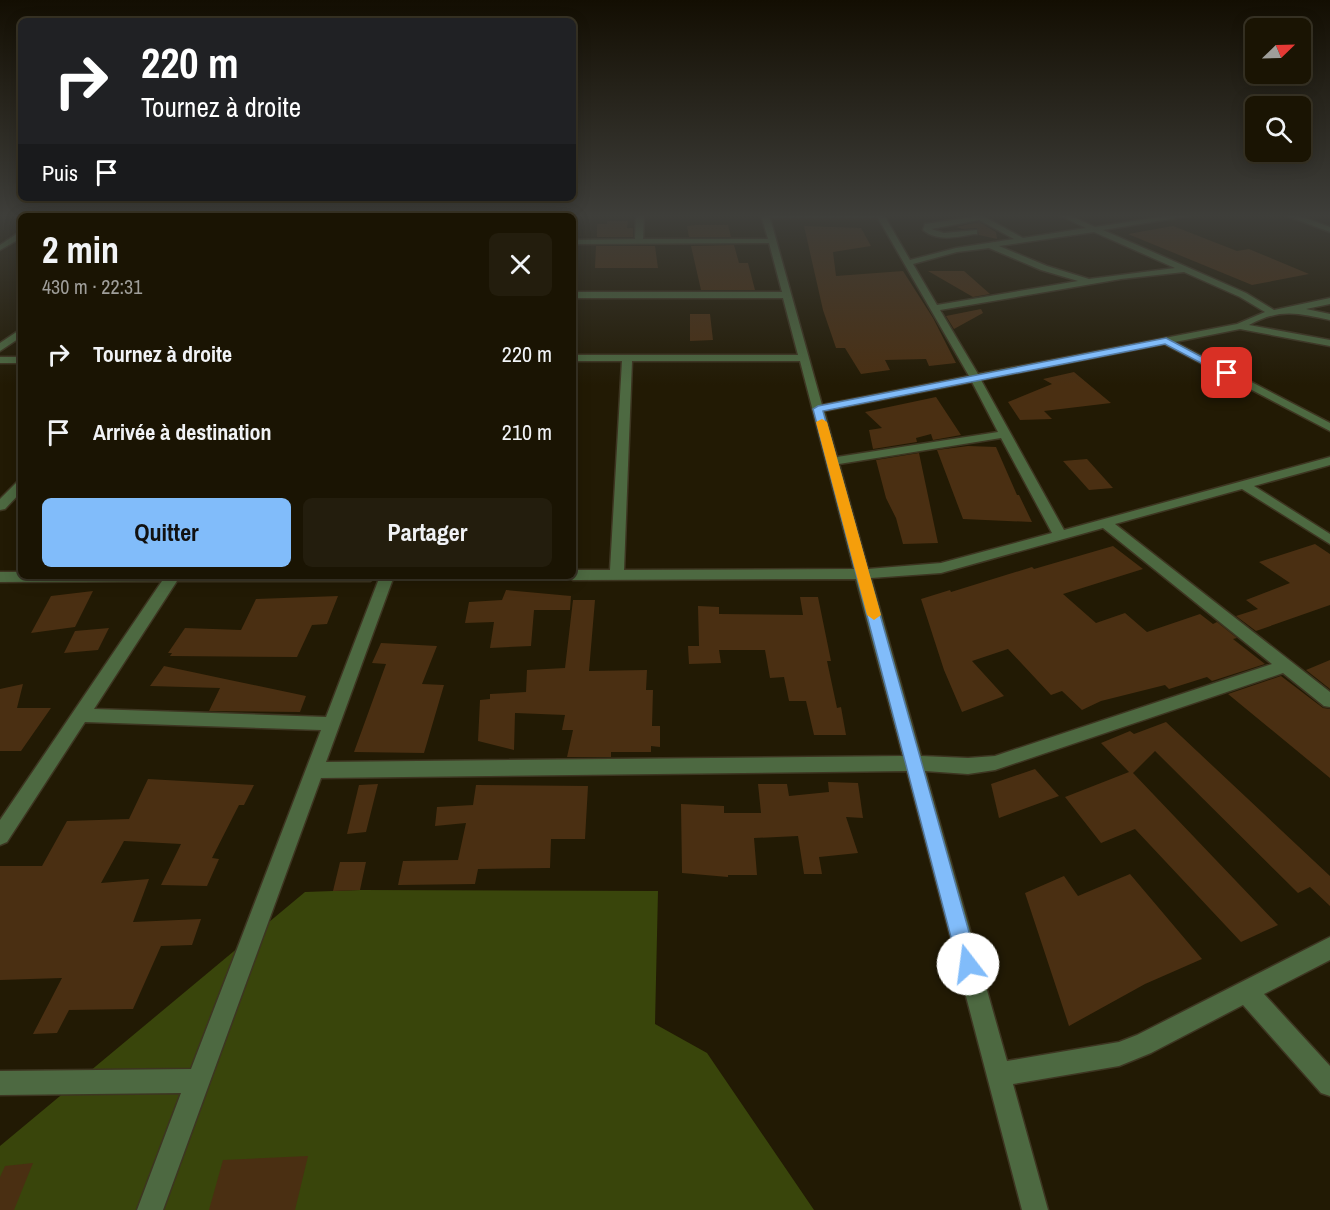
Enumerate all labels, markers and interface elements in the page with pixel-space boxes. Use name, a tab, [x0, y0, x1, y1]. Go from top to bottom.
north arrow	[1245, 18, 1311, 84]
map controls	[1245, 18, 1311, 162]
text: 220 m	[141, 35, 239, 91]
icon: right	[42, 42, 120, 120]
text: Tournez à droite	[141, 89, 301, 125]
button: search	[1245, 96, 1311, 162]
icon: arrive	[90, 156, 123, 189]
text: Puis	[42, 158, 78, 188]
text: 2 min	[42, 226, 119, 274]
button: close	[489, 233, 552, 296]
text: 430 m · 22:31	[42, 273, 142, 300]
icon: right	[42, 338, 75, 371]
text: Tournez à droite	[93, 339, 232, 369]
text: 220 m	[502, 339, 552, 369]
pin	[1201, 347, 1252, 398]
icon: arrive	[1210, 356, 1243, 389]
icon: arrive	[42, 416, 75, 449]
text: Arrivée à destination	[93, 417, 271, 447]
text: 210 m	[502, 417, 552, 447]
button: Quitter	[42, 498, 291, 567]
button: Partager	[303, 498, 552, 567]
position arrow	[936, 932, 1000, 996]

